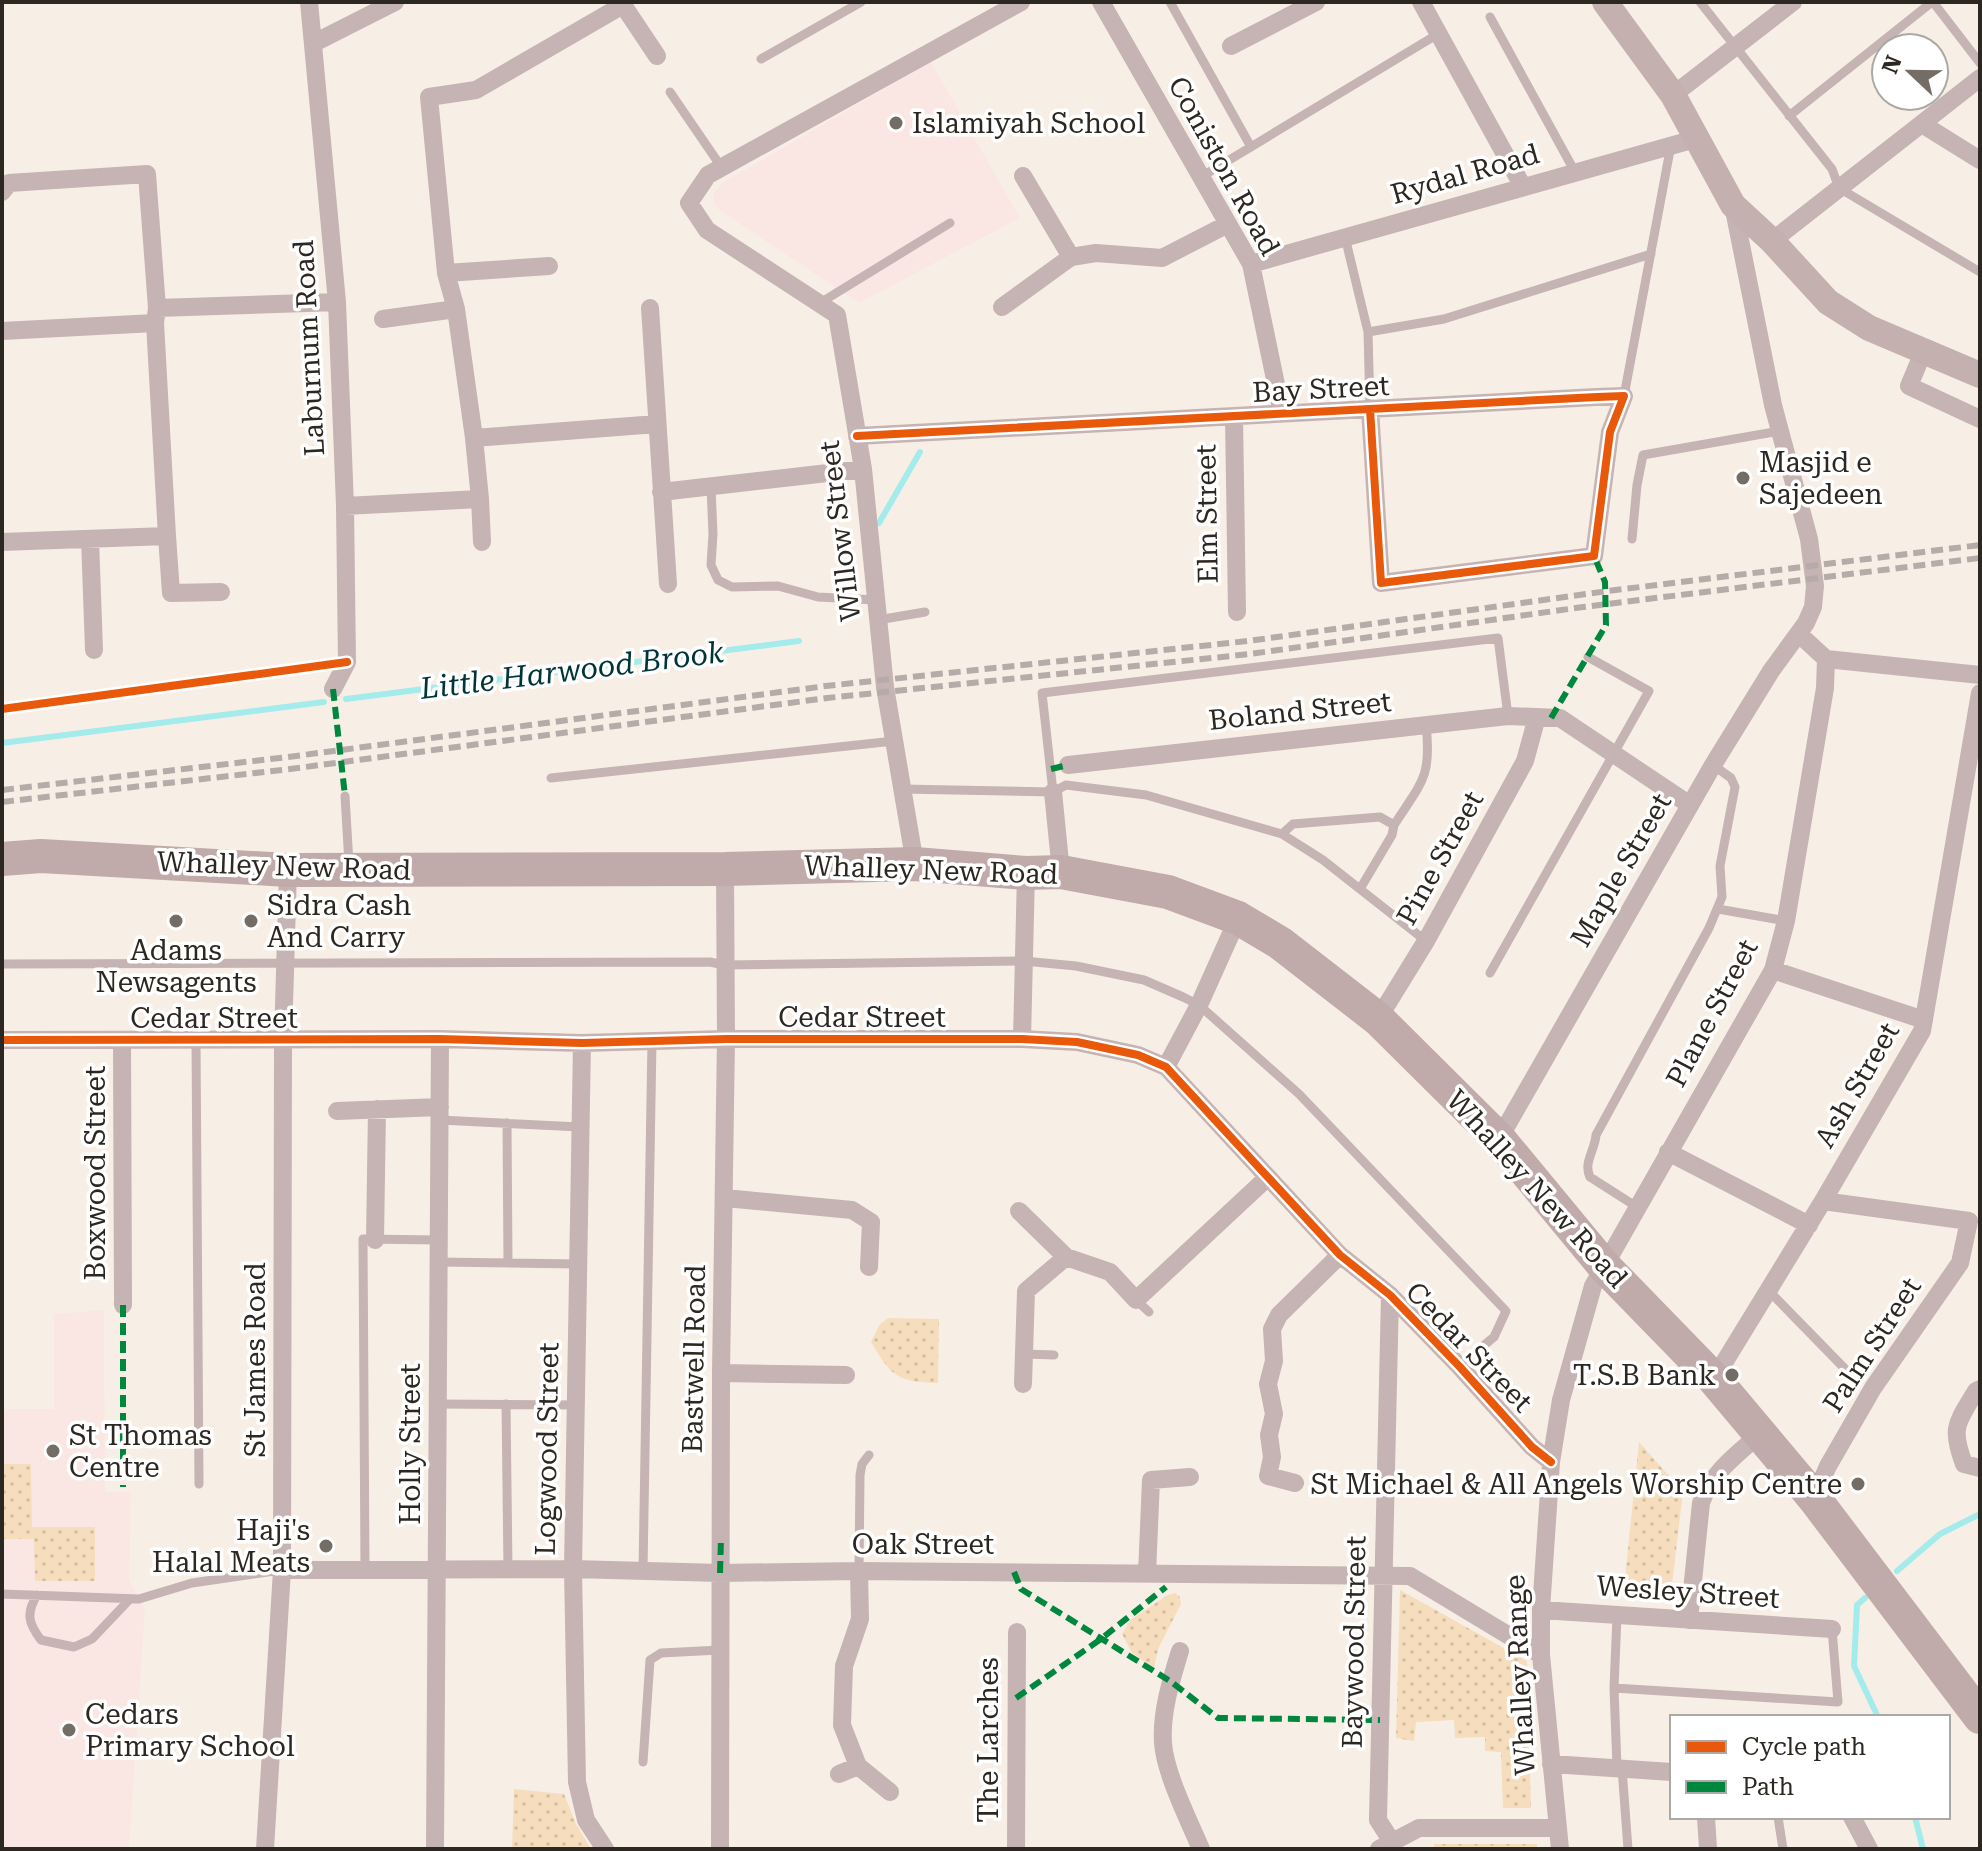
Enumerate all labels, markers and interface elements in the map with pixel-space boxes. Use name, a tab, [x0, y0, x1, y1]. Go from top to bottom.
north arrow	[1870, 32, 1950, 112]
text: N	[1877, 52, 1907, 77]
street label: Coniston Road	[1161, 71, 1287, 261]
place label: Islamiyah School	[912, 107, 1145, 140]
marker: Islamiyah School	[887, 114, 905, 132]
street label: Rydal Road	[1387, 137, 1543, 211]
street label: Laburnum Road	[287, 239, 331, 457]
street label: Bay Street	[1252, 369, 1390, 409]
street label: Willow Street	[813, 439, 867, 623]
street label: Elm Street	[1189, 444, 1225, 584]
place label: Masjid e Sajedeen	[1759, 446, 1883, 511]
marker: Masjid e Sajedeen	[1734, 469, 1752, 487]
water label: Little Harwood Brook	[417, 634, 727, 706]
street label: Boland Street	[1207, 685, 1393, 737]
street label: Pine Street	[1390, 785, 1490, 931]
street label: Maple Street	[1564, 788, 1678, 952]
street label: Whalley New Road	[156, 845, 412, 887]
street label: Whalley New Road	[803, 849, 1059, 891]
place label: Sidra Cash And Carry	[267, 889, 411, 954]
marker: Adams Newsagents	[167, 912, 185, 930]
marker: Sidra Cash And Carry	[242, 912, 260, 930]
place label: Adams Newsagents	[96, 934, 256, 999]
street label: Plane Street	[1659, 934, 1765, 1092]
street label: Cedar Street	[778, 1001, 946, 1034]
street label: Cedar Street	[130, 1002, 298, 1035]
street label: Ash Street	[1808, 1017, 1906, 1153]
street label: Boxwood Street	[79, 1066, 112, 1280]
street label: Whalley New Road	[1440, 1083, 1634, 1295]
street label: St James Road	[239, 1262, 272, 1458]
street label: Bastwell Road	[676, 1264, 712, 1454]
street label: Palm Street	[1816, 1271, 1928, 1419]
street label: Cedar Street	[1399, 1275, 1539, 1419]
street label: Logwood Street	[529, 1342, 565, 1556]
place label: T.S.B Bank	[1573, 1359, 1716, 1392]
street label: Holly Street	[394, 1363, 427, 1525]
marker: T.S.B Bank	[1723, 1366, 1741, 1384]
place label: St Thomas Centre	[69, 1419, 212, 1484]
marker: St Thomas Centre	[44, 1442, 62, 1460]
place label: St Michael & All Angels Worship Centre	[1311, 1468, 1842, 1501]
marker: St Michael & All Angels Worship Centre	[1849, 1475, 1867, 1493]
place label: Haji's Halal Meats	[152, 1514, 310, 1579]
street label: Oak Street	[852, 1528, 994, 1561]
street label: Baywood Street	[1336, 1535, 1372, 1749]
marker: Haji's Halal Meats	[317, 1537, 335, 1555]
street label: Wesley Street	[1595, 1569, 1781, 1615]
street label: Whalley Range	[1498, 1574, 1542, 1776]
street label: The Larches	[972, 1657, 1005, 1823]
place label: Cedars Primary School	[85, 1698, 295, 1763]
legend	[1670, 1715, 1950, 1819]
marker: Cedars Primary School	[60, 1721, 78, 1739]
text: Cycle path	[1742, 1733, 1866, 1761]
text: Path	[1742, 1773, 1794, 1801]

